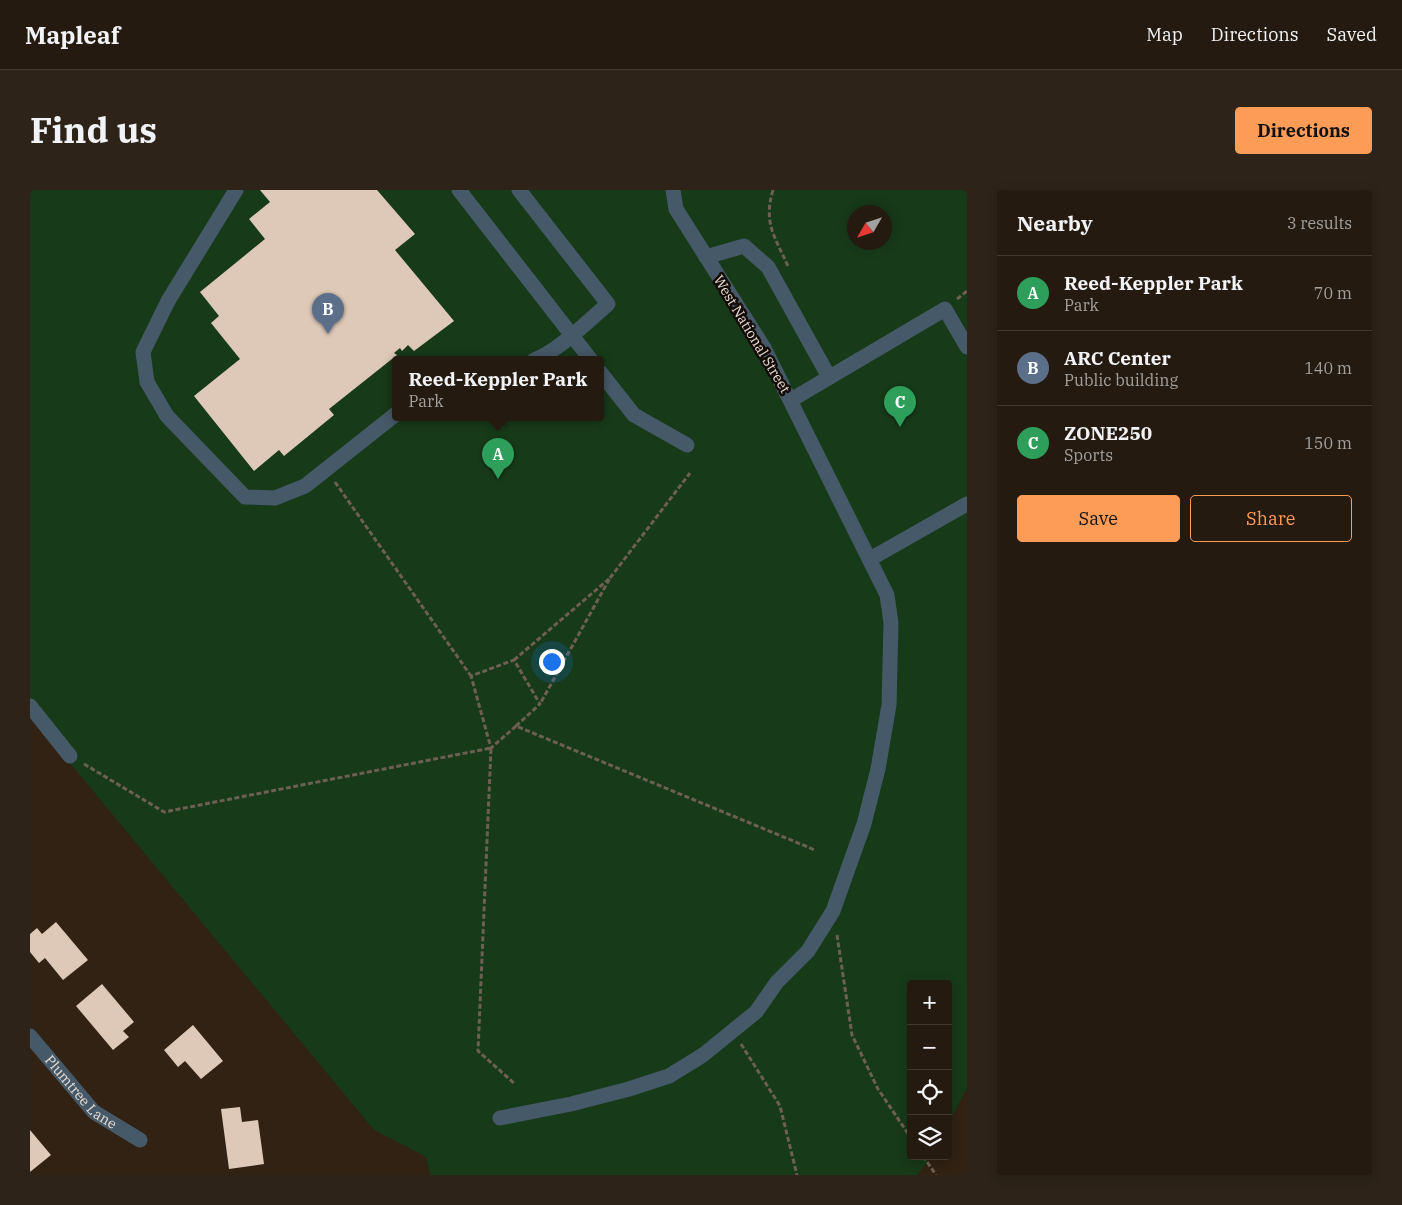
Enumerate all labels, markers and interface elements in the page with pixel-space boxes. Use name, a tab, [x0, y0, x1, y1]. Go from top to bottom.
text: Mapleaf	[25, 19, 120, 51]
text: Map	[1146, 23, 1183, 46]
text: Directions	[1211, 23, 1299, 46]
text: Saved	[1327, 23, 1377, 46]
text: Find us	[30, 107, 157, 153]
button: Directions	[1235, 107, 1372, 154]
north arrow	[847, 205, 892, 250]
text: Nearby	[1017, 209, 1093, 237]
text: 3 results	[1287, 213, 1352, 233]
text: Reed-Keppler Park	[1064, 271, 1243, 295]
street label: West National Street	[710, 272, 794, 396]
text: A	[1027, 283, 1039, 303]
text: 70 m	[1314, 283, 1352, 303]
pin: B	[312, 293, 344, 334]
text: Park	[1064, 295, 1099, 315]
text: ARC Center	[1064, 346, 1171, 370]
popup	[392, 356, 604, 421]
text: B	[1027, 358, 1039, 378]
text: 140 m	[1304, 358, 1352, 378]
text: Reed-Keppler Park	[409, 367, 587, 391]
text: Public building	[1064, 370, 1178, 390]
pin: C	[884, 386, 916, 427]
text: Park	[409, 391, 444, 411]
text: ZONE250	[1064, 421, 1152, 445]
text: C	[1028, 433, 1038, 453]
text: 150 m	[1304, 433, 1352, 453]
pin: A	[482, 438, 514, 479]
text: Sports	[1064, 445, 1113, 465]
button: Save	[1017, 495, 1180, 542]
button: Share	[1190, 495, 1352, 542]
your location	[539, 649, 565, 675]
map controls	[907, 980, 952, 1160]
button: +	[907, 980, 952, 1025]
button: −	[907, 1025, 952, 1070]
street label: Plumtree Lane	[41, 1051, 120, 1133]
button: locate	[907, 1070, 952, 1115]
button: layers	[907, 1115, 952, 1160]

